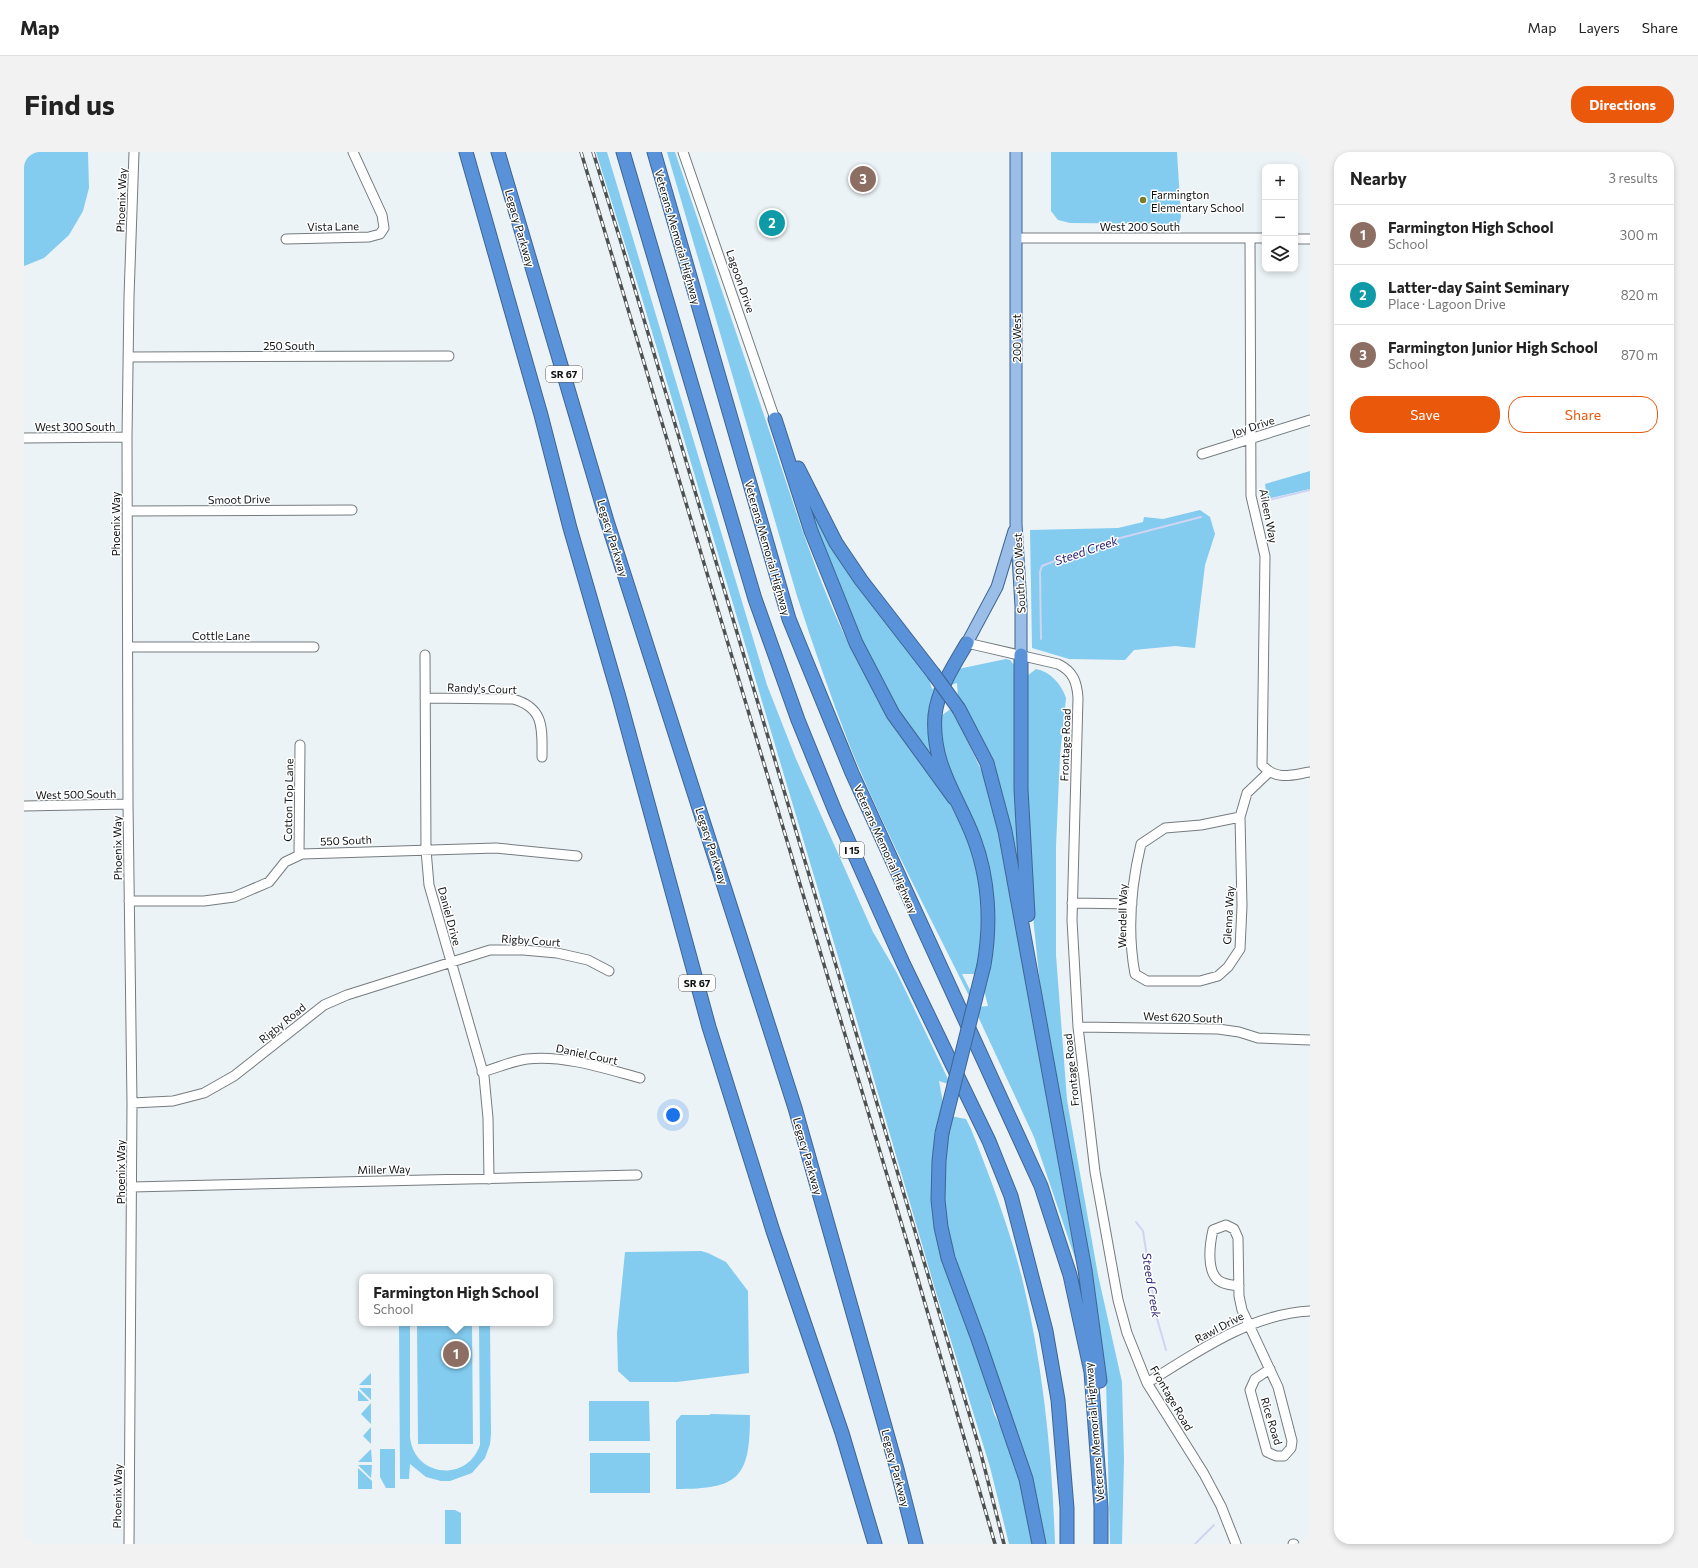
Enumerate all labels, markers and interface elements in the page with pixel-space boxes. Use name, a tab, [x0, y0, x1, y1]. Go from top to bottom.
text: Map	[20, 16, 59, 39]
text: Map	[1528, 19, 1556, 36]
text: Layers	[1578, 19, 1620, 36]
text: Share	[1642, 19, 1678, 36]
button: Directions	[1571, 86, 1674, 123]
text: Find us	[24, 87, 115, 121]
pin: 3	[850, 164, 876, 194]
map controls	[1262, 164, 1298, 272]
button: +	[1262, 164, 1298, 200]
street label: Phoenix Way	[113, 167, 129, 233]
street label: Veterans Memorial Highway	[652, 168, 704, 306]
text: Nearby	[1350, 168, 1407, 189]
text: 3 results	[1609, 170, 1658, 186]
street label: Legacy Parkway	[503, 188, 537, 269]
place label: Farmington Elementary School	[1151, 188, 1244, 214]
marker: Farmington Elementary School	[1138, 195, 1148, 205]
button: −	[1262, 200, 1298, 236]
pin: 2	[759, 208, 785, 238]
text: Farmington High School	[1388, 218, 1554, 236]
street label: Vista Lane	[307, 219, 359, 233]
street label: West 200 South	[1100, 220, 1180, 233]
text: 1	[1360, 227, 1366, 243]
text: 300 m	[1620, 227, 1658, 243]
button: layers	[1262, 236, 1298, 272]
text: School	[1388, 236, 1428, 252]
street label: Lagoon Drive	[724, 248, 758, 315]
text: Latter-day Saint Seminary	[1388, 278, 1569, 296]
text: 2	[1359, 287, 1367, 303]
text: 820 m	[1621, 287, 1658, 303]
text: Place · Lagoon Drive	[1388, 296, 1506, 312]
street label: 200 West	[1010, 313, 1023, 362]
text: Farmington Junior High School	[1388, 338, 1598, 356]
street label: 250 South	[263, 339, 315, 352]
text: 3	[1359, 347, 1367, 363]
text: 870 m	[1621, 347, 1658, 363]
text: School	[1388, 356, 1428, 372]
road number: SR 67	[546, 366, 582, 382]
button: Save	[1350, 396, 1500, 433]
button: Share	[1508, 396, 1658, 433]
street label: Joy Drive	[1230, 413, 1276, 440]
street label: West 300 South	[35, 420, 115, 433]
street label: Veterans Memorial Highway	[742, 479, 794, 617]
street label: Aileen Way	[1257, 488, 1281, 545]
street label: Phoenix Way	[109, 491, 122, 556]
street label: Smoot Drive	[208, 492, 270, 506]
street label: Legacy Parkway	[595, 498, 631, 578]
street label: South 200 West	[1010, 532, 1028, 613]
water label: Steed Creek	[1053, 533, 1120, 567]
street label: Cottle Lane	[192, 629, 250, 642]
street label: Randy's Court	[447, 680, 518, 696]
street label: Frontage Road	[1057, 708, 1073, 782]
street label: Cotton Top Lane	[281, 758, 295, 842]
street label: Veterans Memorial Highway	[852, 783, 920, 916]
street label: West 500 South	[36, 787, 116, 801]
street label: Legacy Parkway	[693, 806, 731, 886]
street label: Phoenix Way	[110, 815, 124, 880]
street label: 550 South	[320, 833, 372, 847]
road number: I 15	[840, 842, 864, 858]
street label: Wendell Way	[1115, 883, 1129, 948]
street label: Daniel Drive	[436, 885, 464, 947]
street label: Glenna Way	[1220, 885, 1236, 945]
street label: Rigby Court	[501, 931, 562, 949]
road number: SR 67	[679, 975, 715, 991]
street label: Rigby Road	[256, 1000, 308, 1046]
street label: West 620 South	[1143, 1009, 1223, 1025]
street label: Frontage Road	[1061, 1033, 1081, 1107]
street label: Daniel Court	[555, 1041, 620, 1067]
your location	[663, 1105, 683, 1125]
street label: Legacy Parkway	[791, 1116, 825, 1197]
street label: Phoenix Way	[114, 1139, 127, 1204]
street label: Miller Way	[357, 1162, 411, 1176]
water label: Steed Creek	[1140, 1251, 1164, 1319]
popup	[359, 1274, 553, 1326]
text: Farmington High School	[373, 1283, 539, 1301]
text: School	[373, 1301, 414, 1317]
street label: Rawl Drive	[1192, 1309, 1246, 1345]
pin: 1	[443, 1339, 469, 1369]
street label: Veterans Memorial Highway	[1081, 1362, 1107, 1502]
street label: Frontage Road	[1148, 1363, 1196, 1433]
street label: Rice Road	[1259, 1396, 1285, 1446]
street label: Legacy Parkway	[879, 1428, 913, 1509]
street label: Phoenix Way	[110, 1463, 124, 1528]

